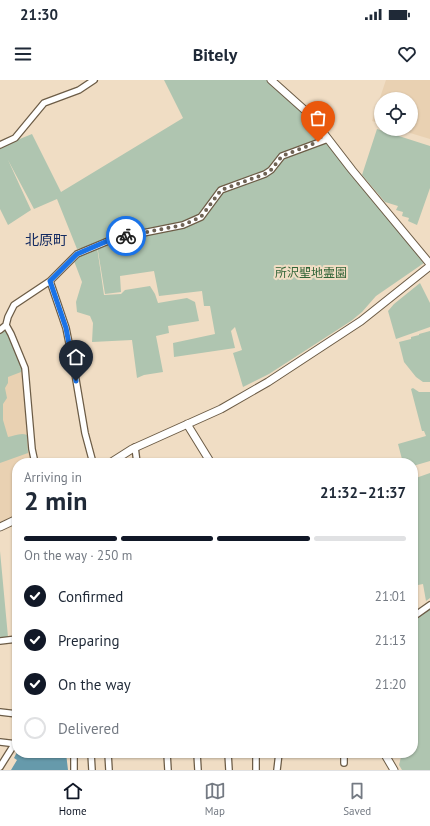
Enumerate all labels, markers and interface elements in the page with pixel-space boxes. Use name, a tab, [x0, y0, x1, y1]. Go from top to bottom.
text: 21:30	[20, 5, 58, 24]
icon: menu	[12, 43, 34, 65]
text: Bitely	[193, 43, 237, 66]
icon: heart	[396, 43, 418, 65]
map controls	[374, 92, 418, 136]
button: locate	[374, 92, 418, 136]
pin	[301, 101, 335, 142]
icon: bag	[307, 107, 329, 129]
courier	[106, 216, 146, 256]
icon: bike	[115, 225, 137, 247]
district label: 北原町	[25, 231, 67, 249]
park label: 所沢聖地霊園	[275, 265, 347, 280]
pin	[59, 340, 93, 381]
icon: home	[65, 346, 87, 368]
text: Arriving in	[24, 469, 82, 486]
text: 21:32–21:37	[320, 483, 406, 502]
text: 2 min	[24, 484, 87, 517]
text: On the way · 250 m	[24, 547, 132, 564]
icon: check	[24, 585, 46, 607]
text: Confirmed	[58, 587, 123, 606]
text: 21:01	[375, 588, 406, 605]
icon: check	[24, 629, 46, 651]
text: Preparing	[58, 631, 120, 650]
text: 21:13	[375, 632, 406, 649]
icon: check	[24, 673, 46, 695]
text: On the way	[58, 675, 131, 694]
text: 21:20	[375, 676, 406, 693]
text: Delivered	[58, 719, 119, 738]
tab: Home	[59, 780, 87, 818]
tab: Map	[204, 780, 226, 818]
tab: Saved	[343, 780, 371, 818]

